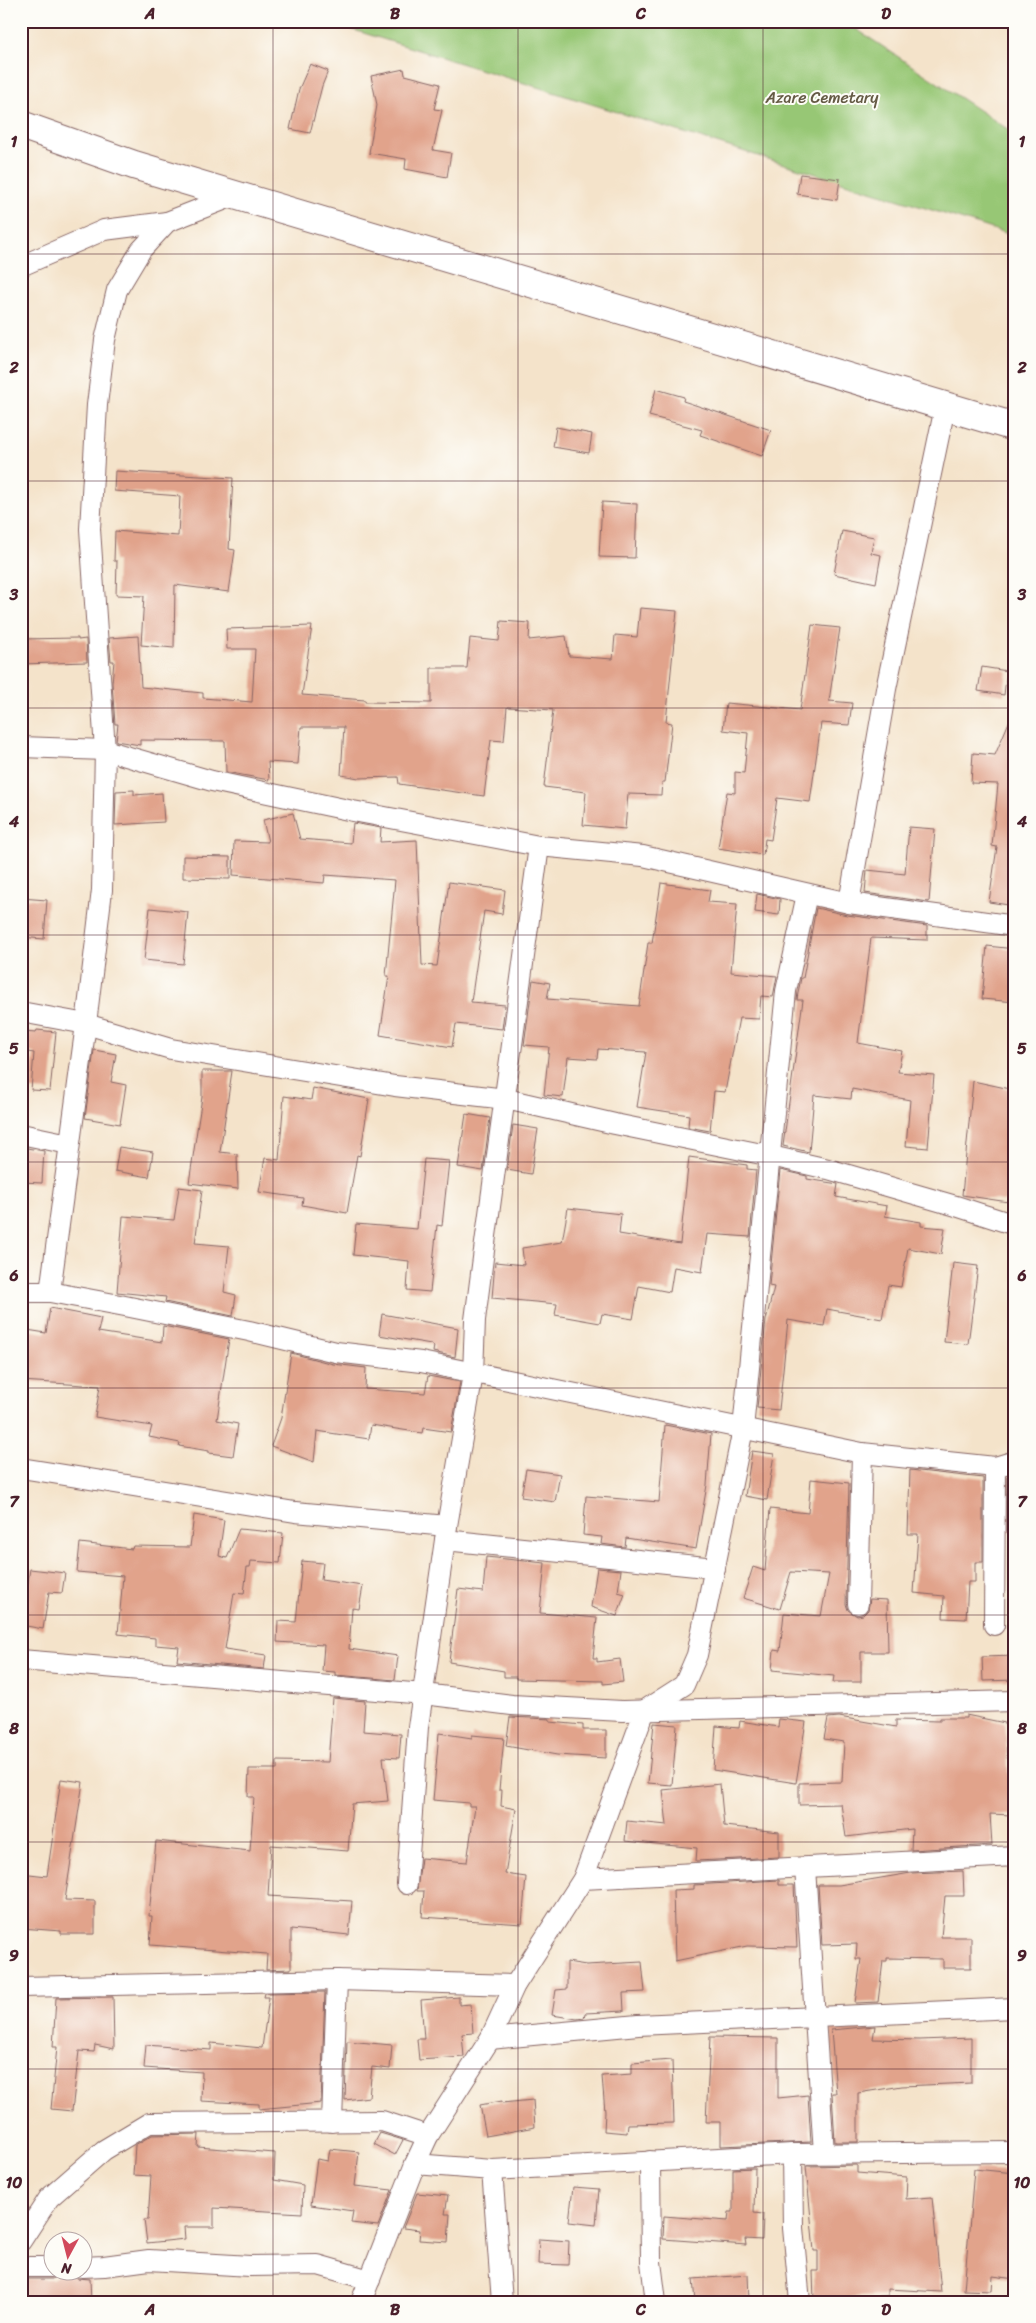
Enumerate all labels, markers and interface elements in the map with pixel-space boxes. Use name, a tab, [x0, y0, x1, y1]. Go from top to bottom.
text: A	[144, 0, 155, 28]
text: B	[390, 0, 401, 28]
text: C	[635, 0, 647, 28]
text: D	[881, 0, 891, 28]
park label: Azare Cemetary	[764, 83, 879, 112]
text: 1	[11, 127, 18, 156]
text: 1	[1019, 127, 1026, 156]
text: 2	[8, 353, 19, 382]
text: 2	[1016, 353, 1027, 382]
text: 3	[9, 580, 19, 609]
text: 3	[1017, 580, 1027, 609]
text: 4	[8, 807, 19, 836]
text: 4	[1016, 807, 1027, 836]
text: 5	[9, 1034, 19, 1063]
text: 5	[1017, 1034, 1027, 1063]
text: 6	[8, 1261, 19, 1290]
text: 6	[1016, 1261, 1027, 1290]
text: 7	[9, 1487, 20, 1516]
text: 7	[1017, 1487, 1028, 1516]
text: 8	[8, 1714, 19, 1743]
text: 8	[1016, 1714, 1027, 1743]
text: 9	[9, 1941, 19, 1970]
text: 9	[1017, 1941, 1027, 1970]
text: 10	[6, 2168, 22, 2197]
text: 10	[1014, 2168, 1030, 2197]
north arrow	[42, 2230, 92, 2280]
text: N	[60, 2255, 74, 2282]
text: A	[144, 2295, 155, 2323]
text: B	[390, 2295, 401, 2323]
text: C	[635, 2295, 647, 2323]
text: D	[881, 2295, 891, 2323]

